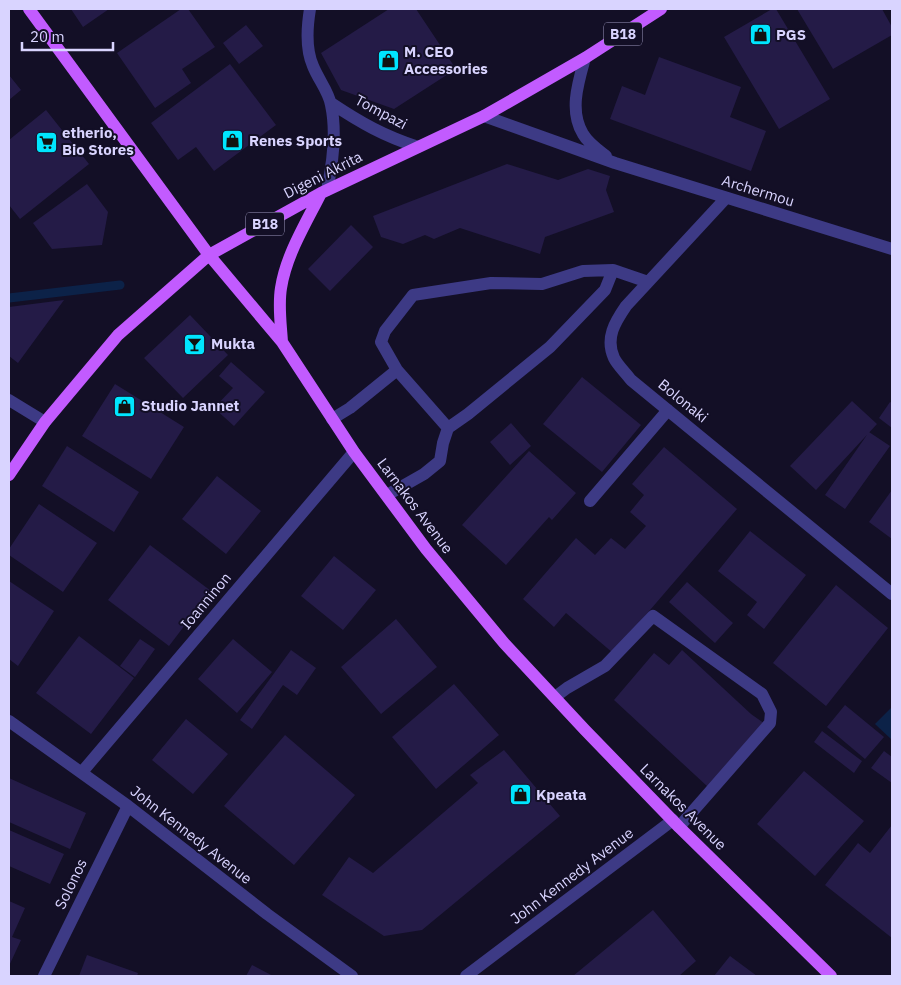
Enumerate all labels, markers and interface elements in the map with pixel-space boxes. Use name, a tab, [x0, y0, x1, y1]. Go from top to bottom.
scale bar	[22, 20, 114, 52]
road number: B18	[604, 22, 642, 46]
shop icon: PGS	[748, 23, 772, 47]
place label: PGS	[776, 25, 806, 44]
text: 20 m	[30, 27, 65, 46]
place label: M. CEO Accessories	[404, 42, 488, 78]
shop icon: M. CEO Accessories	[376, 49, 400, 73]
street label: Tompazi	[352, 90, 411, 133]
place label: etherio, Bio Stores	[62, 123, 134, 159]
shop icon: Renes Sports	[221, 129, 245, 153]
supermarket icon: etherio, Bio Stores	[34, 130, 58, 154]
place label: Renes Sports	[249, 131, 343, 150]
street label: Digeni Akrita	[280, 147, 365, 202]
street label: Archermou	[720, 170, 797, 211]
road number: B18	[246, 212, 284, 235]
bar icon: Mukta	[183, 332, 207, 356]
place label: Mukta	[211, 334, 255, 353]
street label: Bolonaki	[654, 375, 712, 427]
shop icon: Studio Jannet	[113, 394, 137, 418]
place label: Studio Jannet	[141, 396, 240, 415]
street label: Larnakos Avenue	[373, 454, 457, 557]
street label: Ioanninon	[176, 568, 235, 633]
street label: Larnakos Avenue	[636, 759, 731, 854]
street label: John Kennedy Avenue	[127, 781, 256, 888]
shop icon: Kpeata	[508, 783, 532, 807]
place label: Kpeata	[536, 785, 587, 804]
street label: John Kennedy Avenue	[506, 823, 637, 928]
street label: Solonos	[50, 855, 91, 912]

